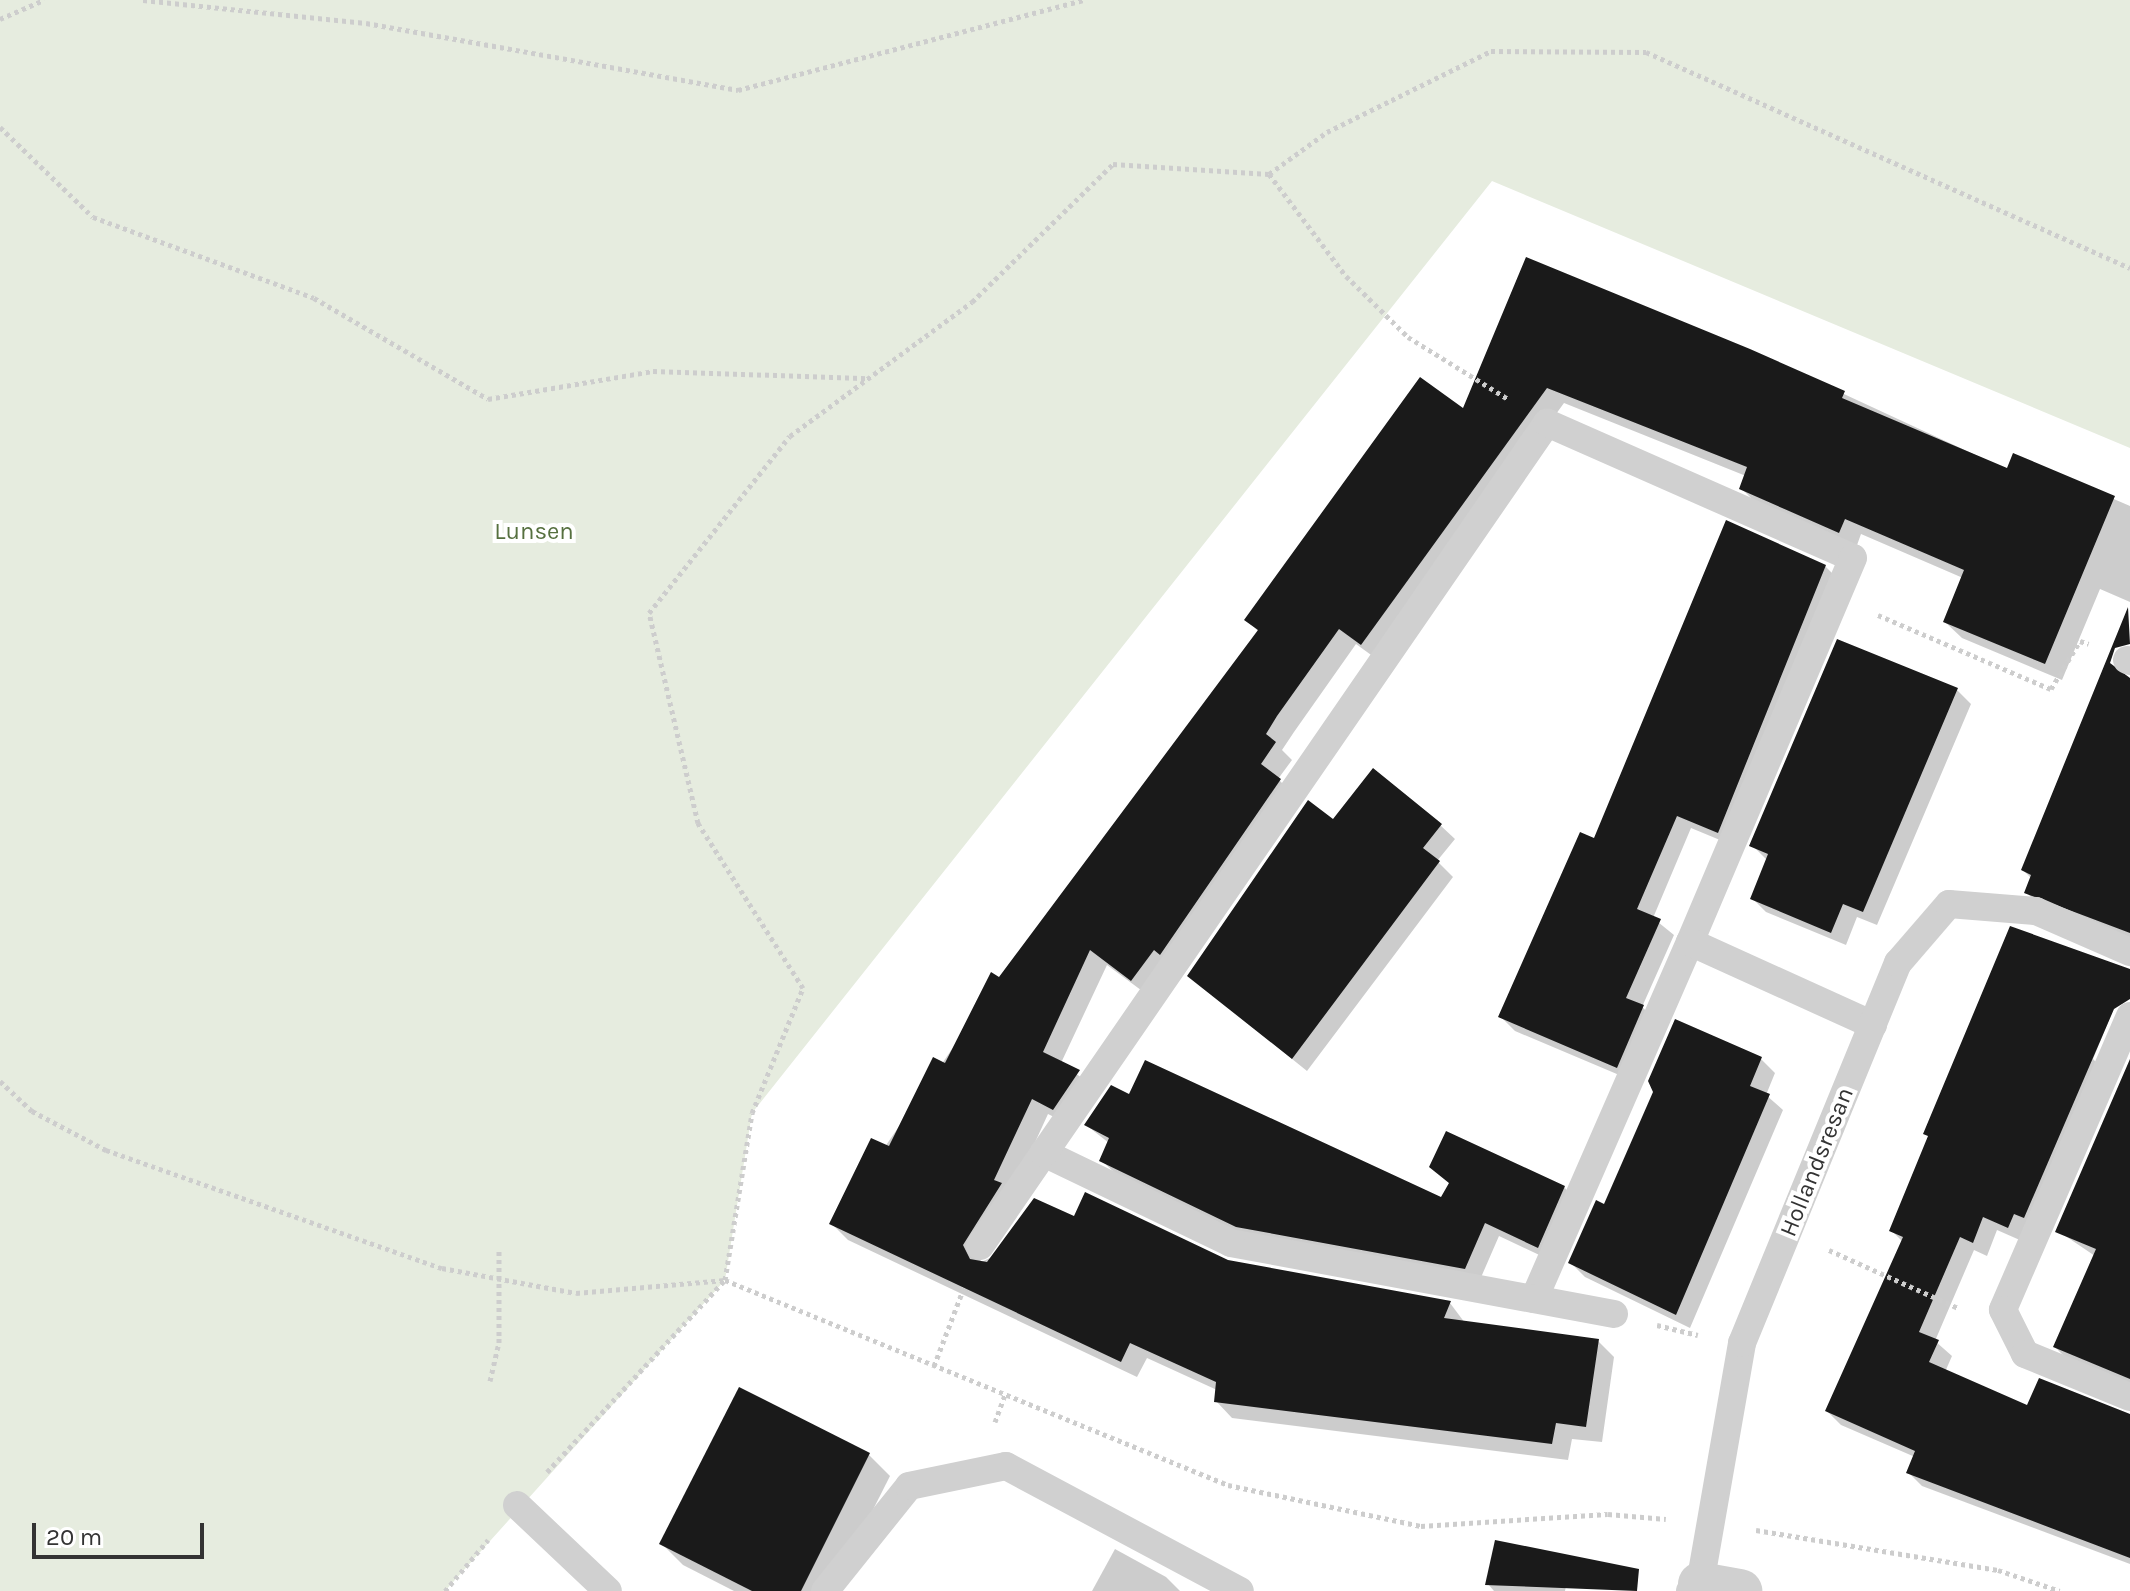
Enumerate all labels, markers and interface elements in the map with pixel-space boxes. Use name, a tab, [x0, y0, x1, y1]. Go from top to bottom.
park label: Lunsen	[494, 518, 574, 546]
street label: Hollandsresan	[1774, 1083, 1860, 1241]
scale bar	[36, 1507, 208, 1557]
text: 20 m	[46, 1523, 102, 1551]

